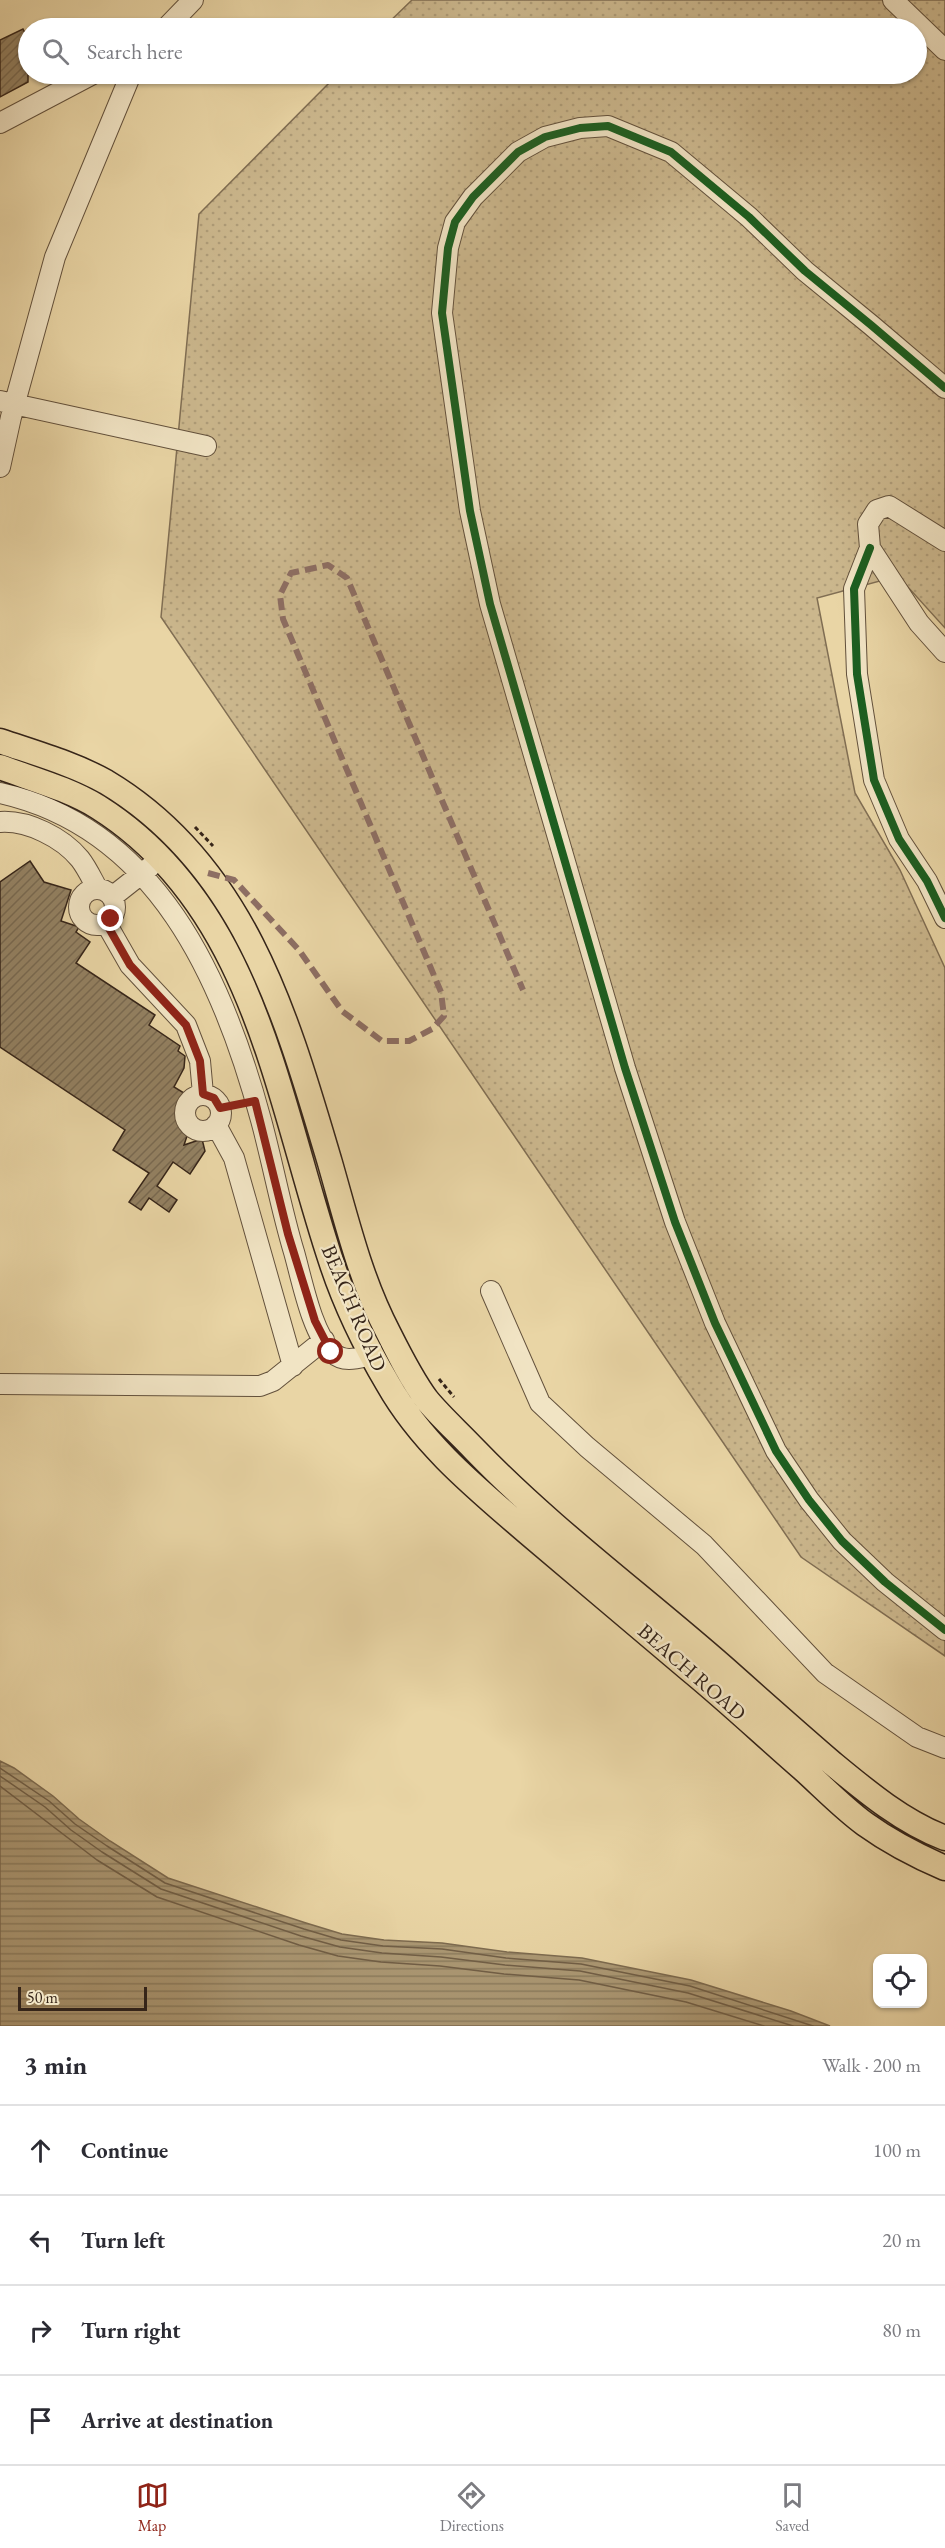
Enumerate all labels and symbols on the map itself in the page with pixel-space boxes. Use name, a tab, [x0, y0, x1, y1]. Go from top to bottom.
route end	[97, 905, 123, 931]
street label: BEACH ROAD	[316, 1240, 393, 1375]
route start	[317, 1338, 343, 1364]
street label: BEACH ROAD	[633, 1617, 752, 1726]
scale bar	[18, 1984, 147, 2012]

